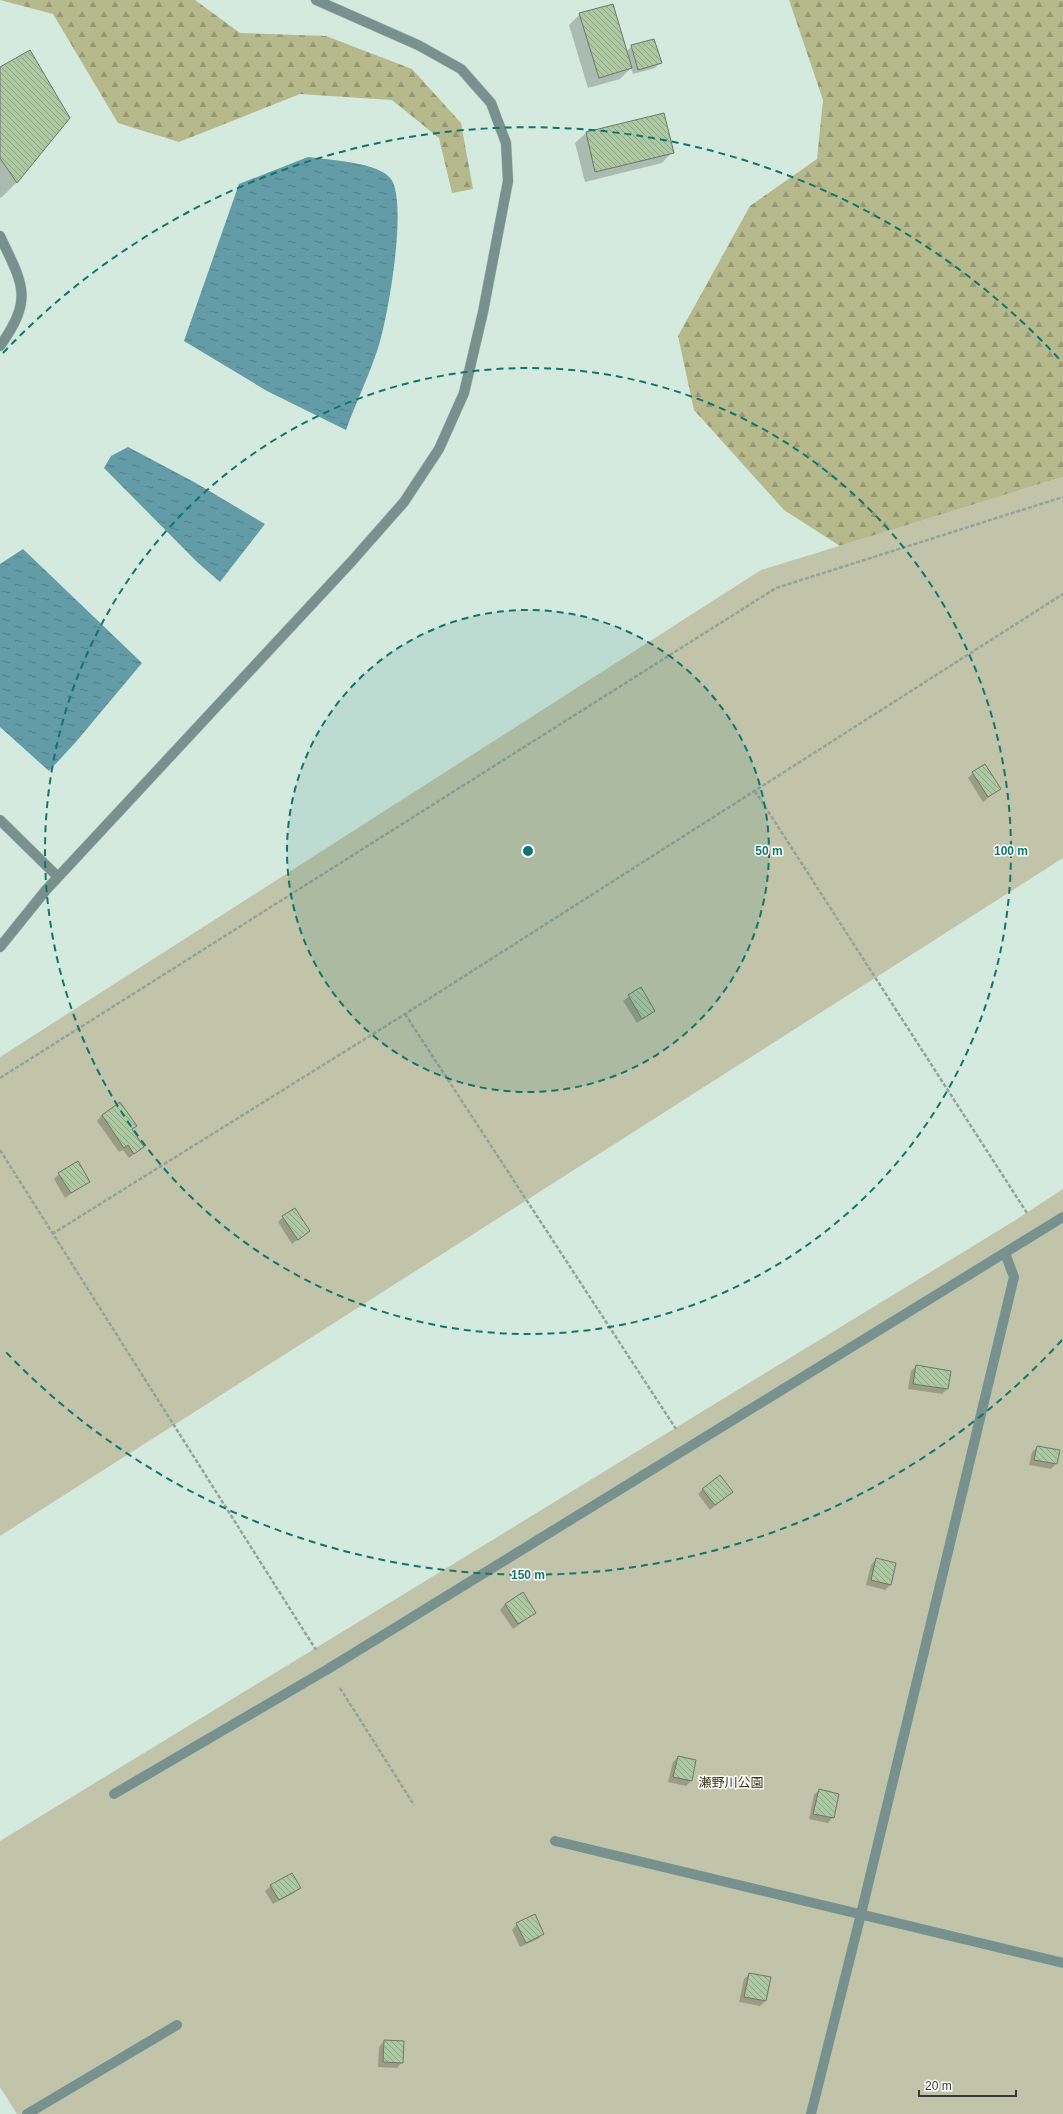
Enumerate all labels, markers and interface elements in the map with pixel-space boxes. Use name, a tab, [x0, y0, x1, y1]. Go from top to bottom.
centre of rings	[521, 844, 535, 858]
text: 50 m	[755, 844, 783, 858]
text: 100 m	[994, 844, 1028, 858]
text: 150 m	[511, 1568, 545, 1582]
park label: 瀬野川公園	[698, 1775, 764, 1790]
scale bar	[919, 2072, 1016, 2098]
text: 20 m	[925, 2079, 952, 2093]

